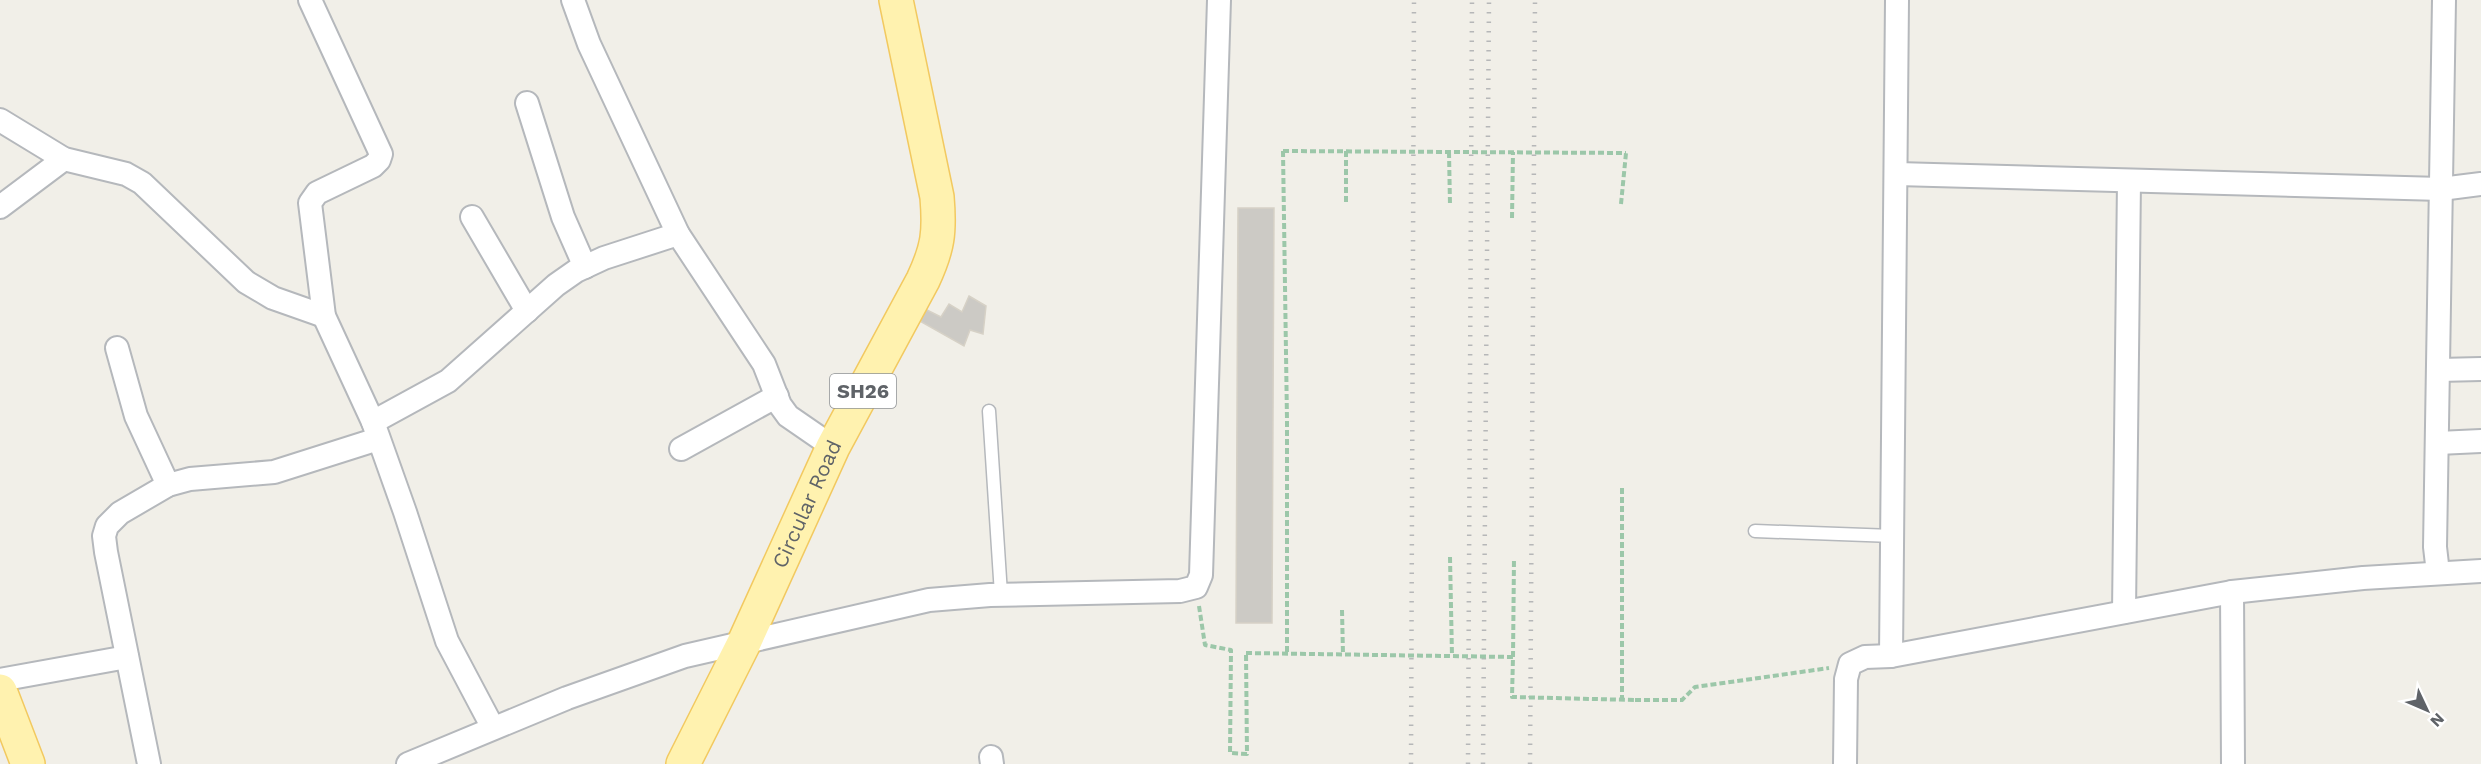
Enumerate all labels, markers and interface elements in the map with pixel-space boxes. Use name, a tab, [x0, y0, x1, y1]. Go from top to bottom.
road number: SH26	[830, 374, 896, 408]
street label: Circular Road	[767, 436, 846, 572]
north arrow	[2397, 680, 2457, 740]
text: N	[2426, 709, 2448, 731]

